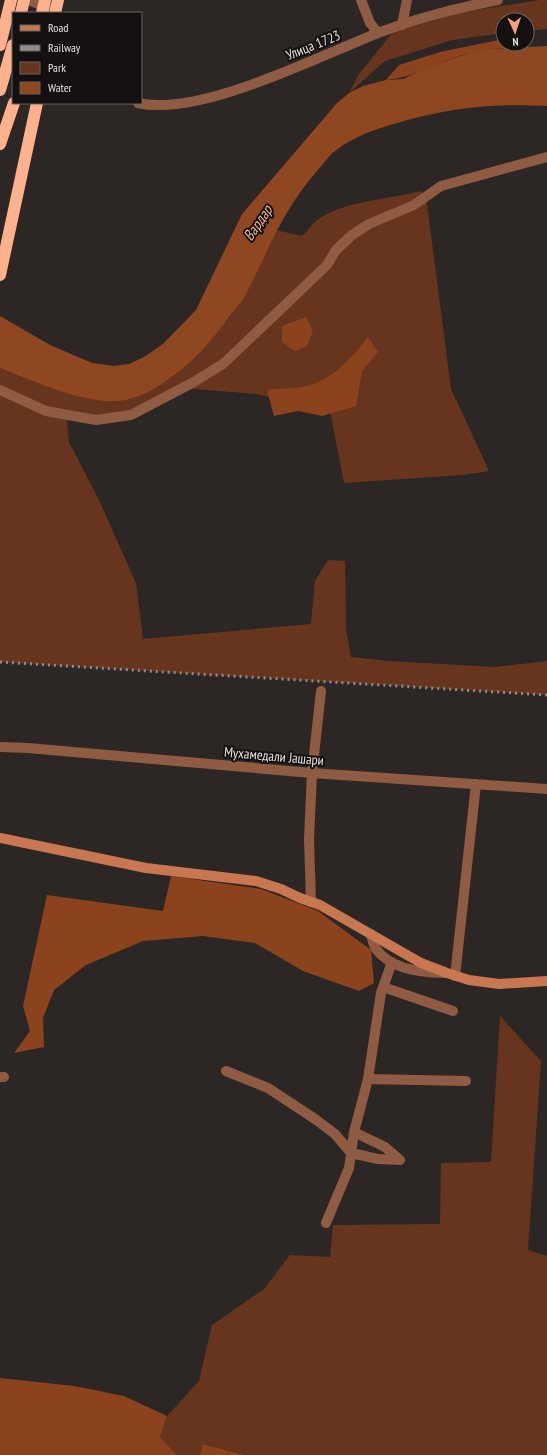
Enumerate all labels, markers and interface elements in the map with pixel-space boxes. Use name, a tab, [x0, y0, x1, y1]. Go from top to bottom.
legend	[12, 12, 142, 104]
north arrow	[495, 12, 535, 52]
text: Road	[48, 20, 68, 35]
street label: Улица 1723	[283, 26, 343, 64]
text: N	[512, 35, 519, 49]
text: Railway	[48, 40, 81, 55]
text: Park	[48, 60, 66, 75]
text: Water	[48, 80, 73, 95]
water label: Вардар	[239, 200, 277, 244]
street label: Мухамедали Јашари	[223, 743, 325, 769]

